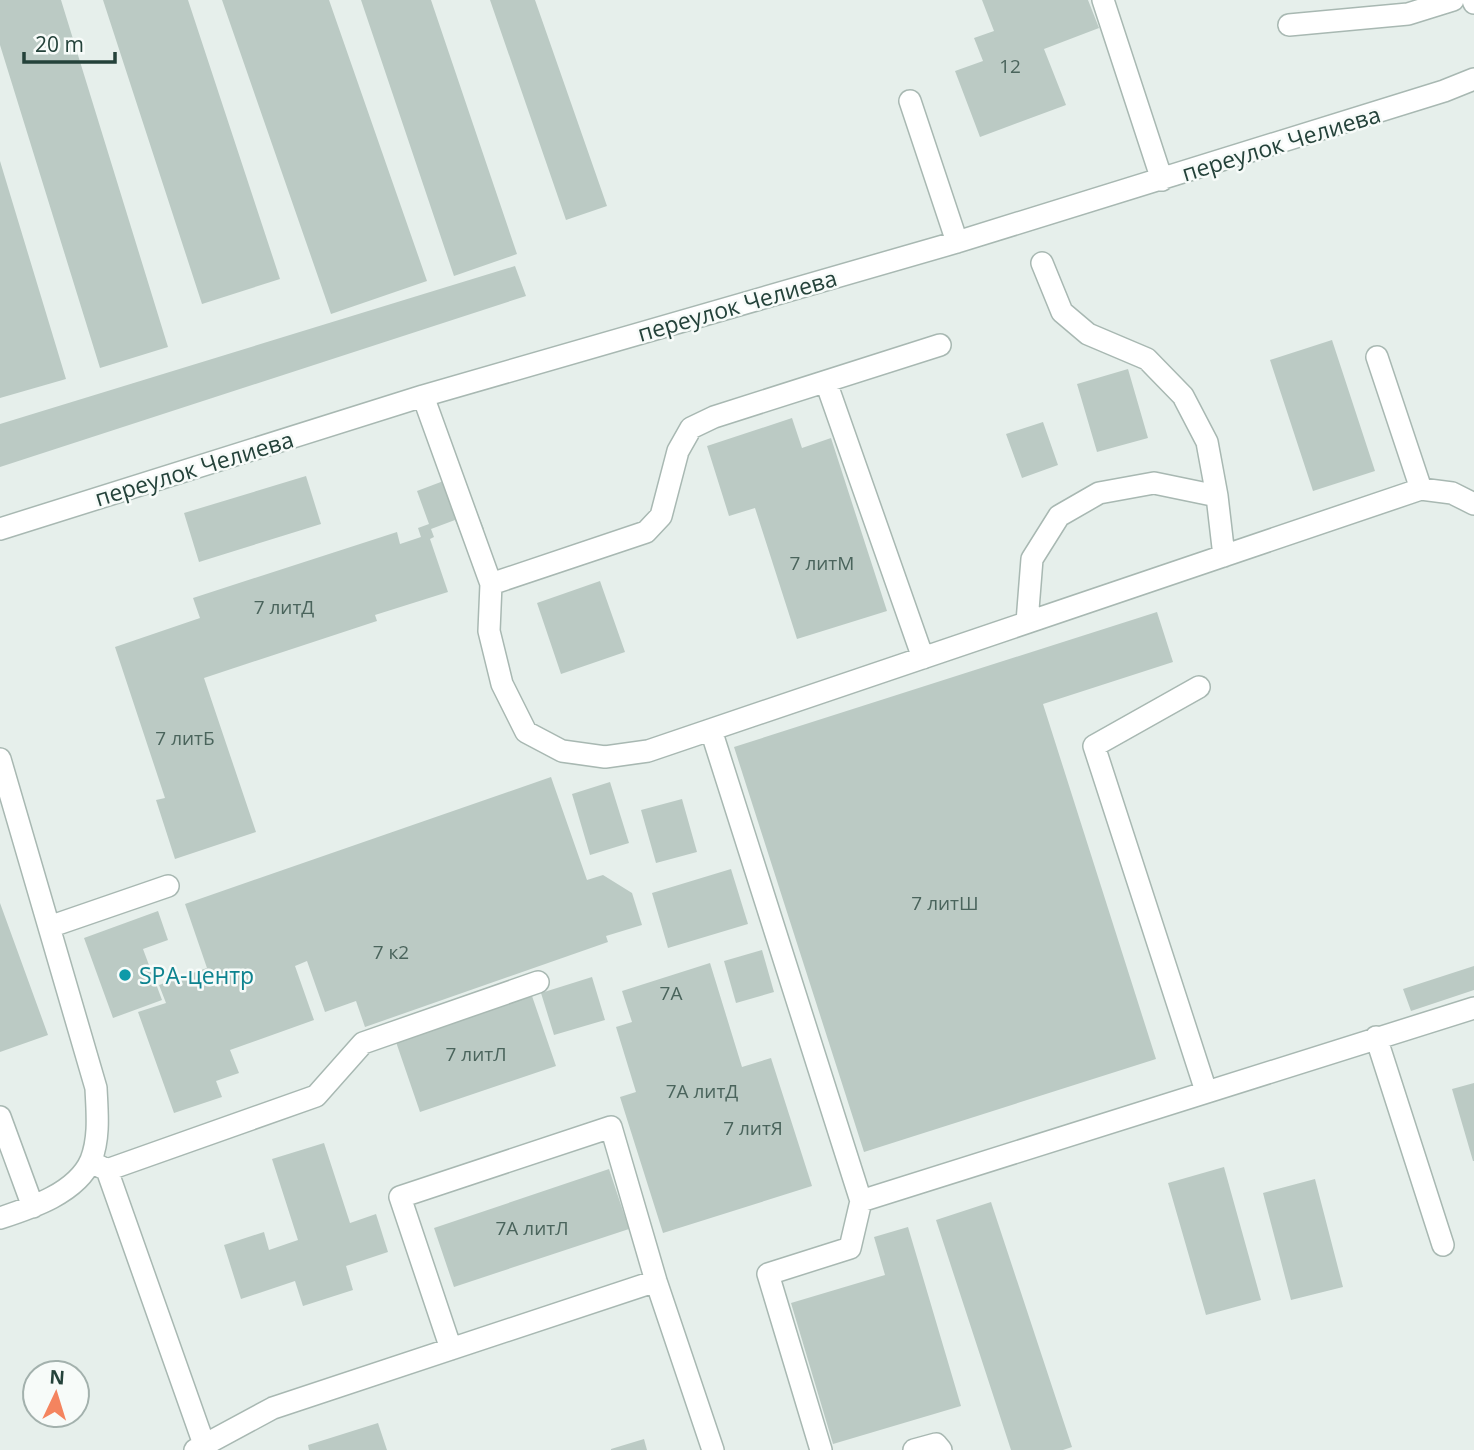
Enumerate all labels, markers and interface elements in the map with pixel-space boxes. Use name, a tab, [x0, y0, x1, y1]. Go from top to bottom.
scale bar	[24, 21, 116, 65]
text: 20 m	[35, 30, 84, 58]
house number: 12	[999, 53, 1021, 79]
street label: переулок Челиева	[1178, 98, 1384, 188]
street label: переулок Челиева	[634, 261, 840, 349]
street label: переулок Челиева	[91, 423, 297, 513]
house number: 7 литМ	[790, 550, 854, 576]
house number: 7 литД	[254, 594, 314, 620]
house number: 7 литБ	[155, 725, 215, 751]
house number: 7 литШ	[911, 890, 979, 916]
house number: 7 к2	[373, 939, 409, 965]
place label: SPA-центр	[139, 959, 254, 991]
marker: SPA-центр	[117, 967, 133, 983]
house number: 7А	[660, 980, 682, 1006]
house number: 7 литЛ	[445, 1041, 507, 1067]
house number: 7А литД	[666, 1078, 738, 1104]
house number: 7 литЯ	[723, 1115, 783, 1141]
house number: 7А литЛ	[495, 1215, 569, 1241]
north arrow	[21, 1359, 91, 1429]
text: N	[49, 1364, 66, 1391]

